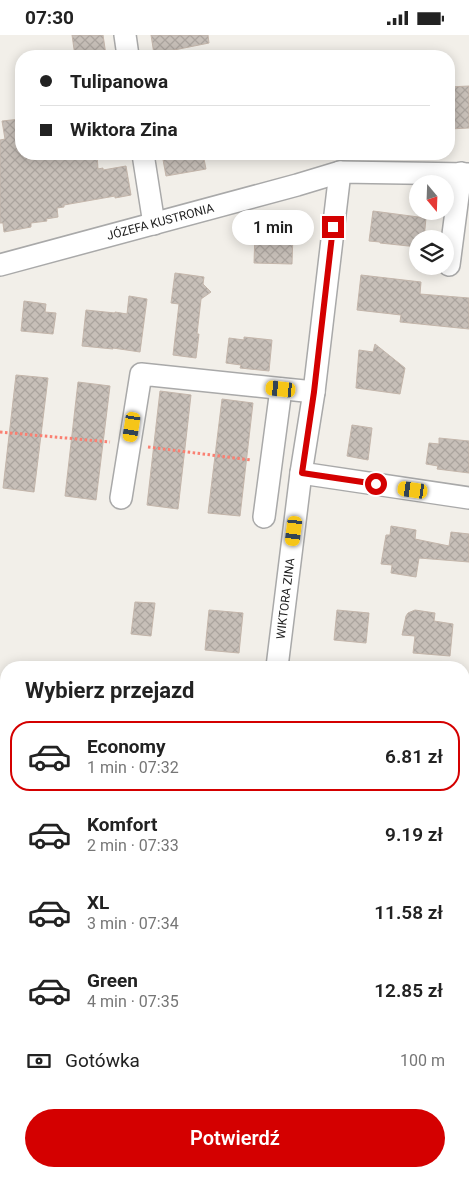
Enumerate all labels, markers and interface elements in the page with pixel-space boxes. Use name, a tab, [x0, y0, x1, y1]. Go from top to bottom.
text: 07:30	[25, 6, 74, 29]
text: Tulipanowa	[70, 70, 168, 93]
text: Wiktora Zina	[70, 118, 178, 141]
north arrow	[409, 175, 454, 220]
map controls	[409, 175, 454, 275]
street label: JÓZEFA KUSTRONIA	[105, 201, 216, 243]
callout: 1 min	[233, 209, 316, 245]
route end	[322, 216, 344, 238]
text: 1 min	[253, 218, 293, 237]
button: layers	[409, 230, 454, 275]
car	[265, 380, 296, 398]
car	[122, 411, 141, 443]
route start	[365, 473, 387, 495]
car	[397, 480, 428, 500]
car	[284, 515, 303, 547]
street label: WIKTORA ZINA	[273, 557, 297, 640]
text: Wybierz przejazd	[25, 678, 194, 703]
icon: car	[27, 734, 72, 779]
text: Economy	[87, 735, 166, 758]
text: 6.81 zł	[385, 745, 443, 768]
text: 1 min · 07:32	[87, 758, 179, 777]
icon: car	[27, 812, 72, 857]
text: Komfort	[87, 813, 157, 836]
text: 9.19 zł	[385, 823, 443, 846]
text: 2 min · 07:33	[87, 836, 179, 855]
icon: car	[27, 890, 72, 935]
text: XL	[87, 891, 109, 914]
text: 11.58 zł	[374, 901, 443, 924]
text: 3 min · 07:34	[87, 914, 179, 933]
icon: car	[27, 968, 72, 1013]
text: Green	[87, 969, 138, 992]
text: 12.85 zł	[374, 979, 443, 1002]
text: 4 min · 07:35	[87, 992, 179, 1011]
icon: cash	[25, 1047, 53, 1075]
text: Gotówka	[65, 1049, 140, 1072]
text: 100 m	[400, 1051, 445, 1070]
button: Potwierdź	[25, 1109, 445, 1167]

